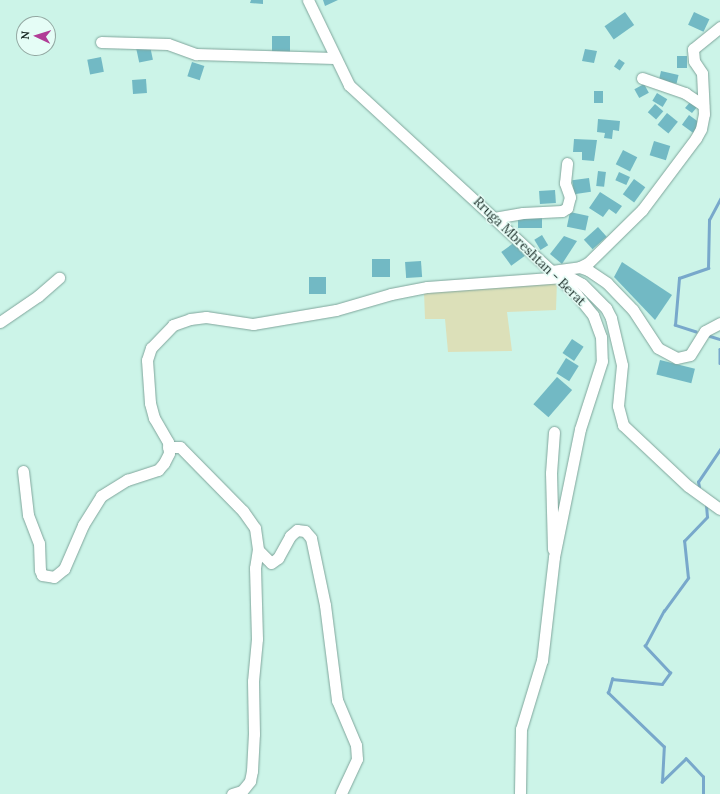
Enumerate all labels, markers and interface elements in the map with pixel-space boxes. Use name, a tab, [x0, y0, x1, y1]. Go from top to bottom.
north arrow	[16, 16, 56, 56]
text: N	[18, 31, 32, 40]
street label: Rruga Mbreshtan - Berat	[470, 194, 588, 310]

